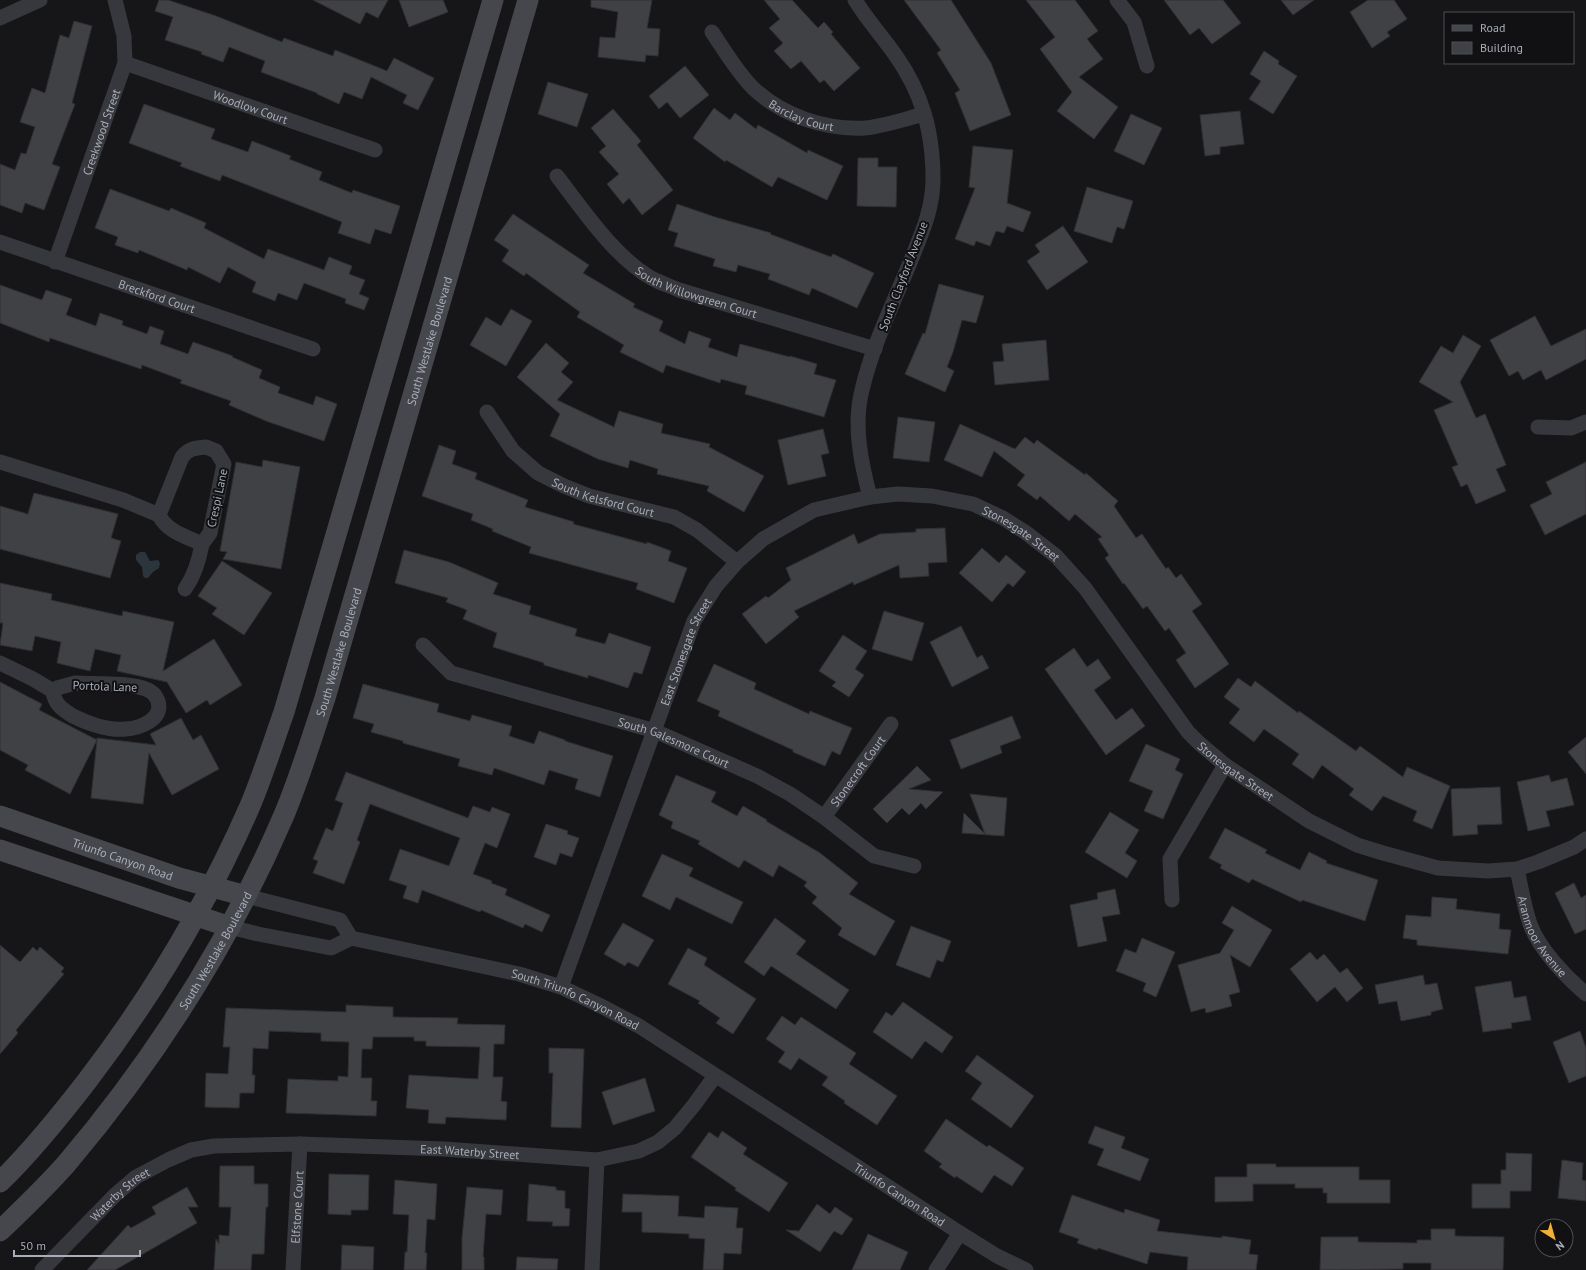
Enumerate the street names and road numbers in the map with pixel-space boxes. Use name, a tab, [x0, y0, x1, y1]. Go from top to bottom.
street label: Creekwood Street	[79, 87, 123, 177]
street label: Woodlow Court	[211, 87, 290, 127]
street label: Barclay Court	[766, 96, 835, 134]
street label: South Clayford Avenue	[875, 219, 931, 333]
street label: South Willowgreen Court	[633, 263, 759, 321]
street label: South Westlake Boulevard	[403, 275, 455, 407]
street label: Breckford Court	[117, 276, 197, 316]
street label: Crespi Lane	[203, 467, 231, 529]
street label: South Kelsford Court	[550, 474, 656, 519]
street label: Stonesgate Street	[980, 502, 1064, 564]
street label: South Westlake Boulevard	[312, 586, 364, 718]
street label: East Stonesgate Street	[656, 595, 714, 707]
street label: Portola Lane	[72, 677, 138, 695]
street label: South Galesmore Court	[616, 713, 732, 770]
street label: Stonecroft Court	[827, 732, 888, 809]
street label: Stonesgate Street	[1195, 738, 1277, 803]
street label: Triunfo Canyon Road	[71, 834, 175, 883]
street label: South Westlake Boulevard	[175, 889, 255, 1012]
street label: Aranmoor Avenue	[1515, 894, 1571, 980]
street label: South Triunfo Canyon Road	[510, 965, 642, 1032]
street label: East Waterby Street	[420, 1141, 520, 1162]
street label: Triunfo Canyon Road	[852, 1159, 948, 1229]
street label: Waterby Street	[87, 1164, 152, 1224]
street label: Elfstone Court	[287, 1170, 306, 1244]

